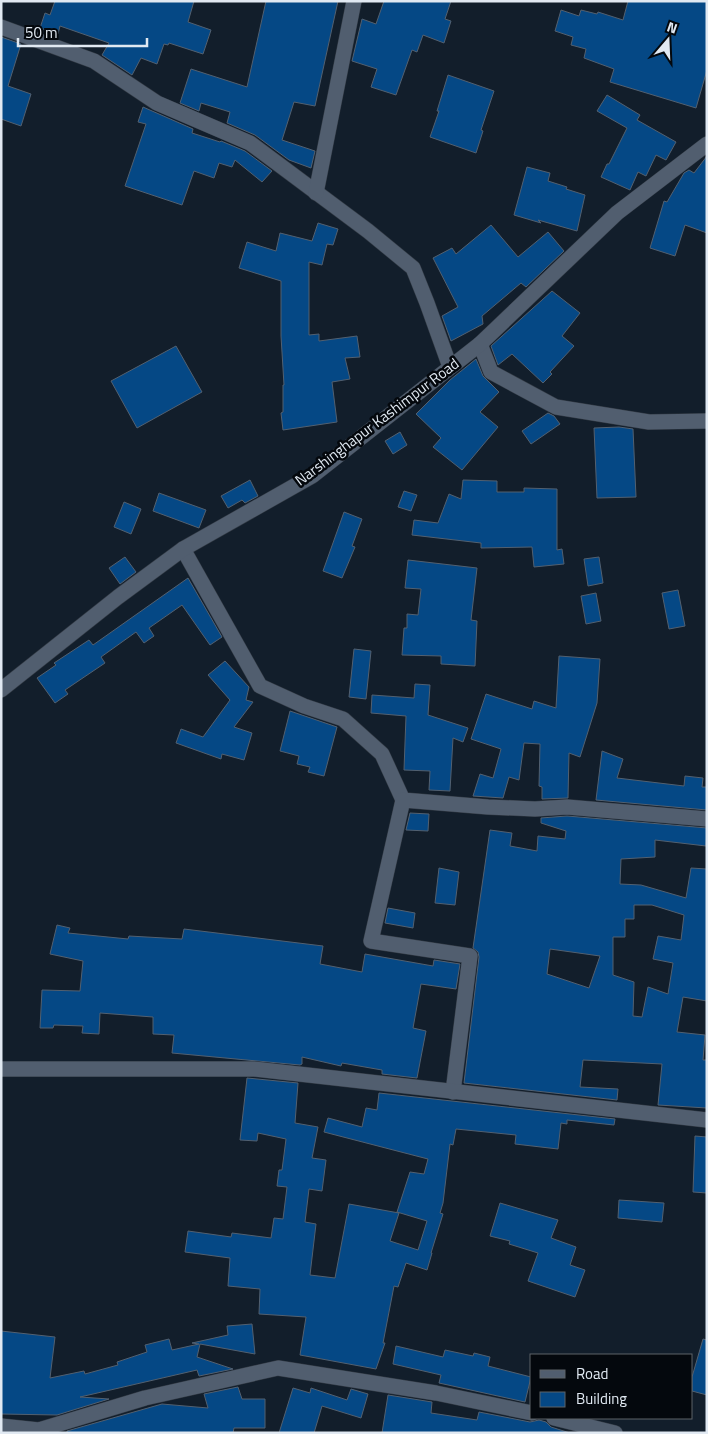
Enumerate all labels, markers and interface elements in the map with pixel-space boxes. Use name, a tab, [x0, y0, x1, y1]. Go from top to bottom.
scale bar	[18, 15, 146, 47]
north arrow	[643, 15, 693, 65]
text: N	[664, 16, 680, 39]
text: 50 m	[25, 21, 58, 44]
street label: Narshinghapur Kashimpur Road	[290, 352, 464, 491]
legend	[530, 1354, 693, 1419]
text: Road	[576, 1362, 608, 1385]
text: Building	[576, 1387, 627, 1410]

